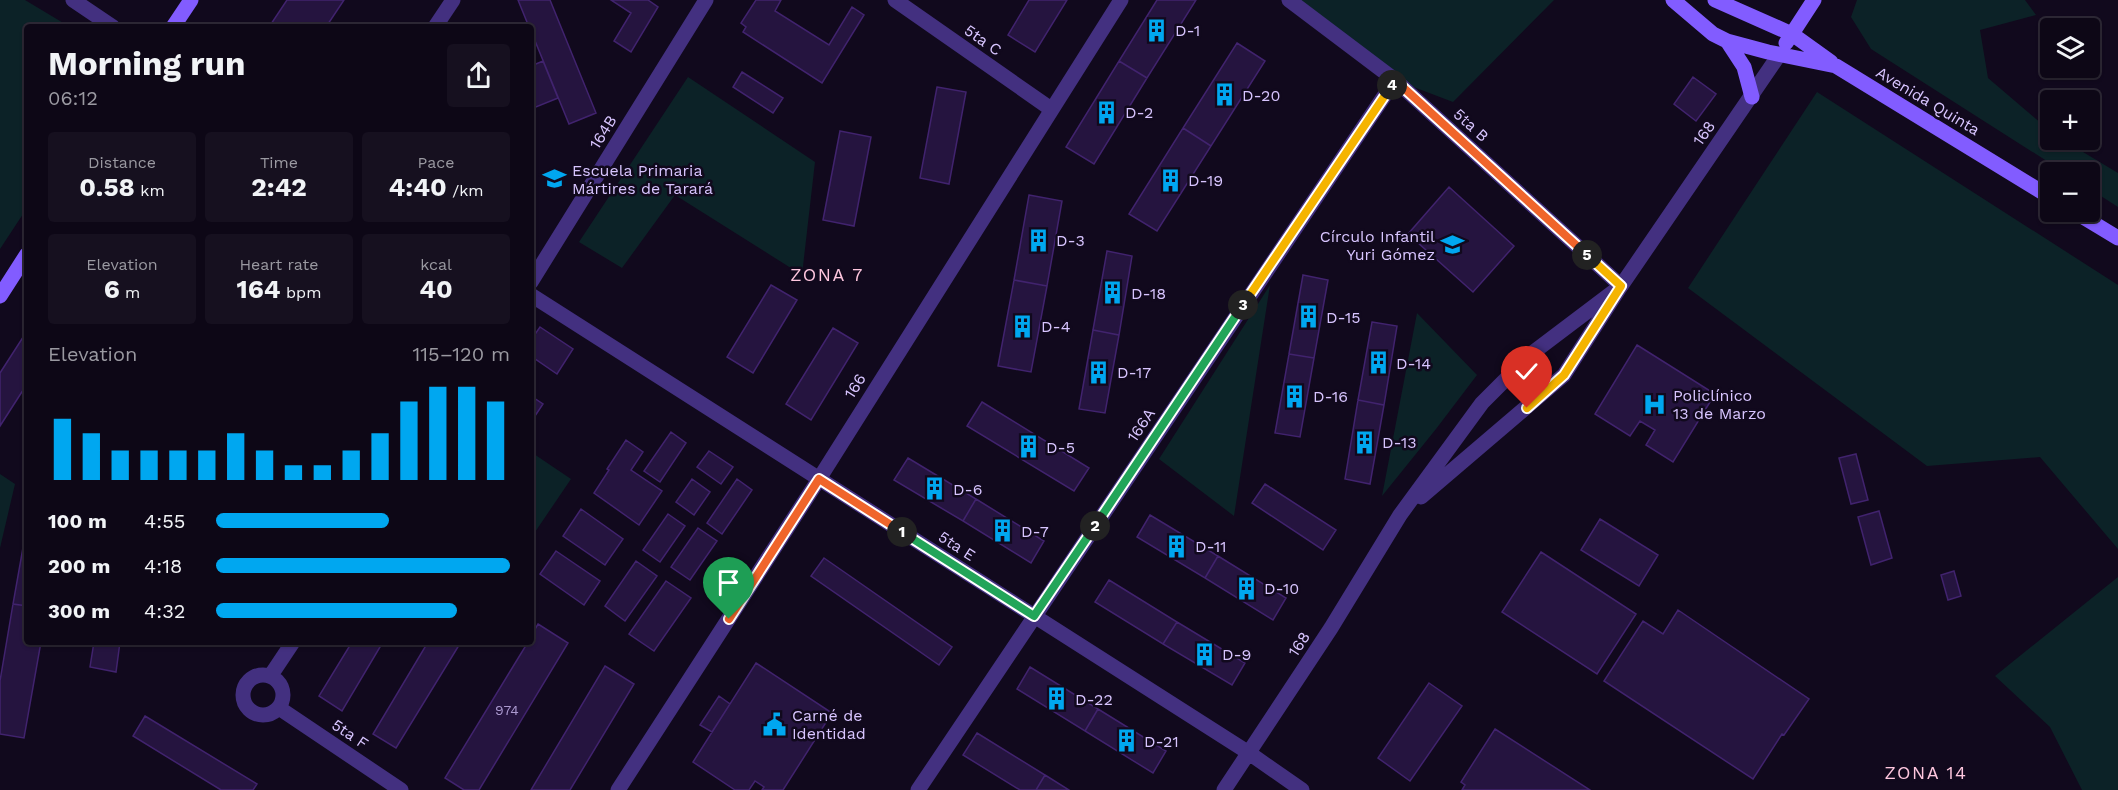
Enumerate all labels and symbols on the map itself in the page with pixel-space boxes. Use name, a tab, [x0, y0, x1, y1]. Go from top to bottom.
building icon: D-1	[1144, 17, 1170, 43]
street label: 5ta C	[961, 20, 1005, 60]
place label: D-1	[1175, 21, 1200, 40]
street label: Avenida Quinta	[1873, 63, 1983, 139]
pin: 4	[1377, 70, 1407, 100]
building icon: D-20	[1211, 82, 1237, 108]
place label: D-20	[1242, 86, 1280, 105]
building icon: D-2	[1094, 99, 1120, 125]
place label: D-2	[1125, 103, 1153, 122]
street label: 5ta B	[1450, 104, 1492, 146]
street label: 164B	[585, 112, 621, 152]
street label: 168	[1689, 117, 1719, 149]
place label: Escuela Primaria Mártires de Tarará	[572, 161, 713, 198]
school or university icon: Escuela Primaria Mártires de Tarará	[541, 166, 567, 192]
building icon: D-19	[1157, 167, 1183, 193]
place label: D-19	[1188, 171, 1223, 190]
building icon: D-3	[1025, 227, 1051, 253]
place label: Círculo Infantil Yuri Gómez	[1320, 227, 1435, 264]
place label: D-3	[1056, 231, 1085, 250]
school or university icon: Círculo Infantil Yuri Gómez	[1440, 232, 1466, 258]
pin: 5	[1572, 240, 1602, 270]
district label: ZONA 7	[790, 264, 864, 285]
building icon: D-18	[1100, 280, 1126, 306]
place label: D-18	[1131, 284, 1166, 303]
pin: 3	[1228, 290, 1258, 320]
building icon: D-15	[1295, 304, 1321, 330]
place label: D-15	[1326, 308, 1361, 327]
building icon: D-4	[1010, 313, 1036, 339]
place label: D-4	[1041, 317, 1071, 336]
pin	[1501, 346, 1552, 408]
building icon: D-14	[1365, 350, 1391, 376]
place label: D-14	[1396, 354, 1431, 373]
building icon: D-17	[1086, 359, 1112, 385]
place label: D-17	[1117, 363, 1151, 382]
street label: 166	[840, 370, 870, 402]
building icon: D-16	[1282, 383, 1308, 409]
place label: Policlínico 13 de Marzo	[1673, 386, 1766, 423]
place label: D-16	[1313, 387, 1348, 406]
hospital icon: Policlínico 13 de Marzo	[1642, 391, 1668, 417]
street label: 166A	[1123, 404, 1159, 445]
building icon: D-13	[1351, 429, 1377, 455]
place label: D-13	[1382, 433, 1417, 452]
building icon: D-5	[1015, 434, 1041, 460]
place label: D-5	[1046, 438, 1075, 457]
building icon: D-6	[922, 476, 948, 502]
place label: D-6	[953, 480, 982, 499]
pin: 2	[1080, 511, 1110, 541]
pin: 1	[887, 517, 917, 547]
building icon: D-7	[990, 518, 1016, 544]
place label: D-7	[1021, 522, 1049, 541]
street label: 5ta E	[935, 527, 979, 565]
building icon: D-11	[1164, 533, 1190, 559]
place label: D-11	[1195, 537, 1227, 556]
pin	[703, 557, 754, 619]
building icon: D-10	[1233, 575, 1259, 601]
place label: D-10	[1264, 579, 1299, 598]
street label: 168	[1284, 628, 1314, 660]
building icon: D-9	[1191, 641, 1217, 667]
place label: D-9	[1222, 645, 1251, 664]
building icon: D-22	[1044, 686, 1070, 712]
place label: D-22	[1075, 690, 1113, 709]
house number: 974	[495, 702, 519, 718]
place label: Carné de Identidad	[792, 706, 866, 743]
public building icon: Carné de Identidad	[761, 711, 787, 737]
street label: 5ta F	[328, 715, 372, 753]
building icon: D-21	[1113, 728, 1139, 754]
place label: D-21	[1144, 732, 1179, 751]
district label: ZONA 14	[1884, 762, 1968, 783]

